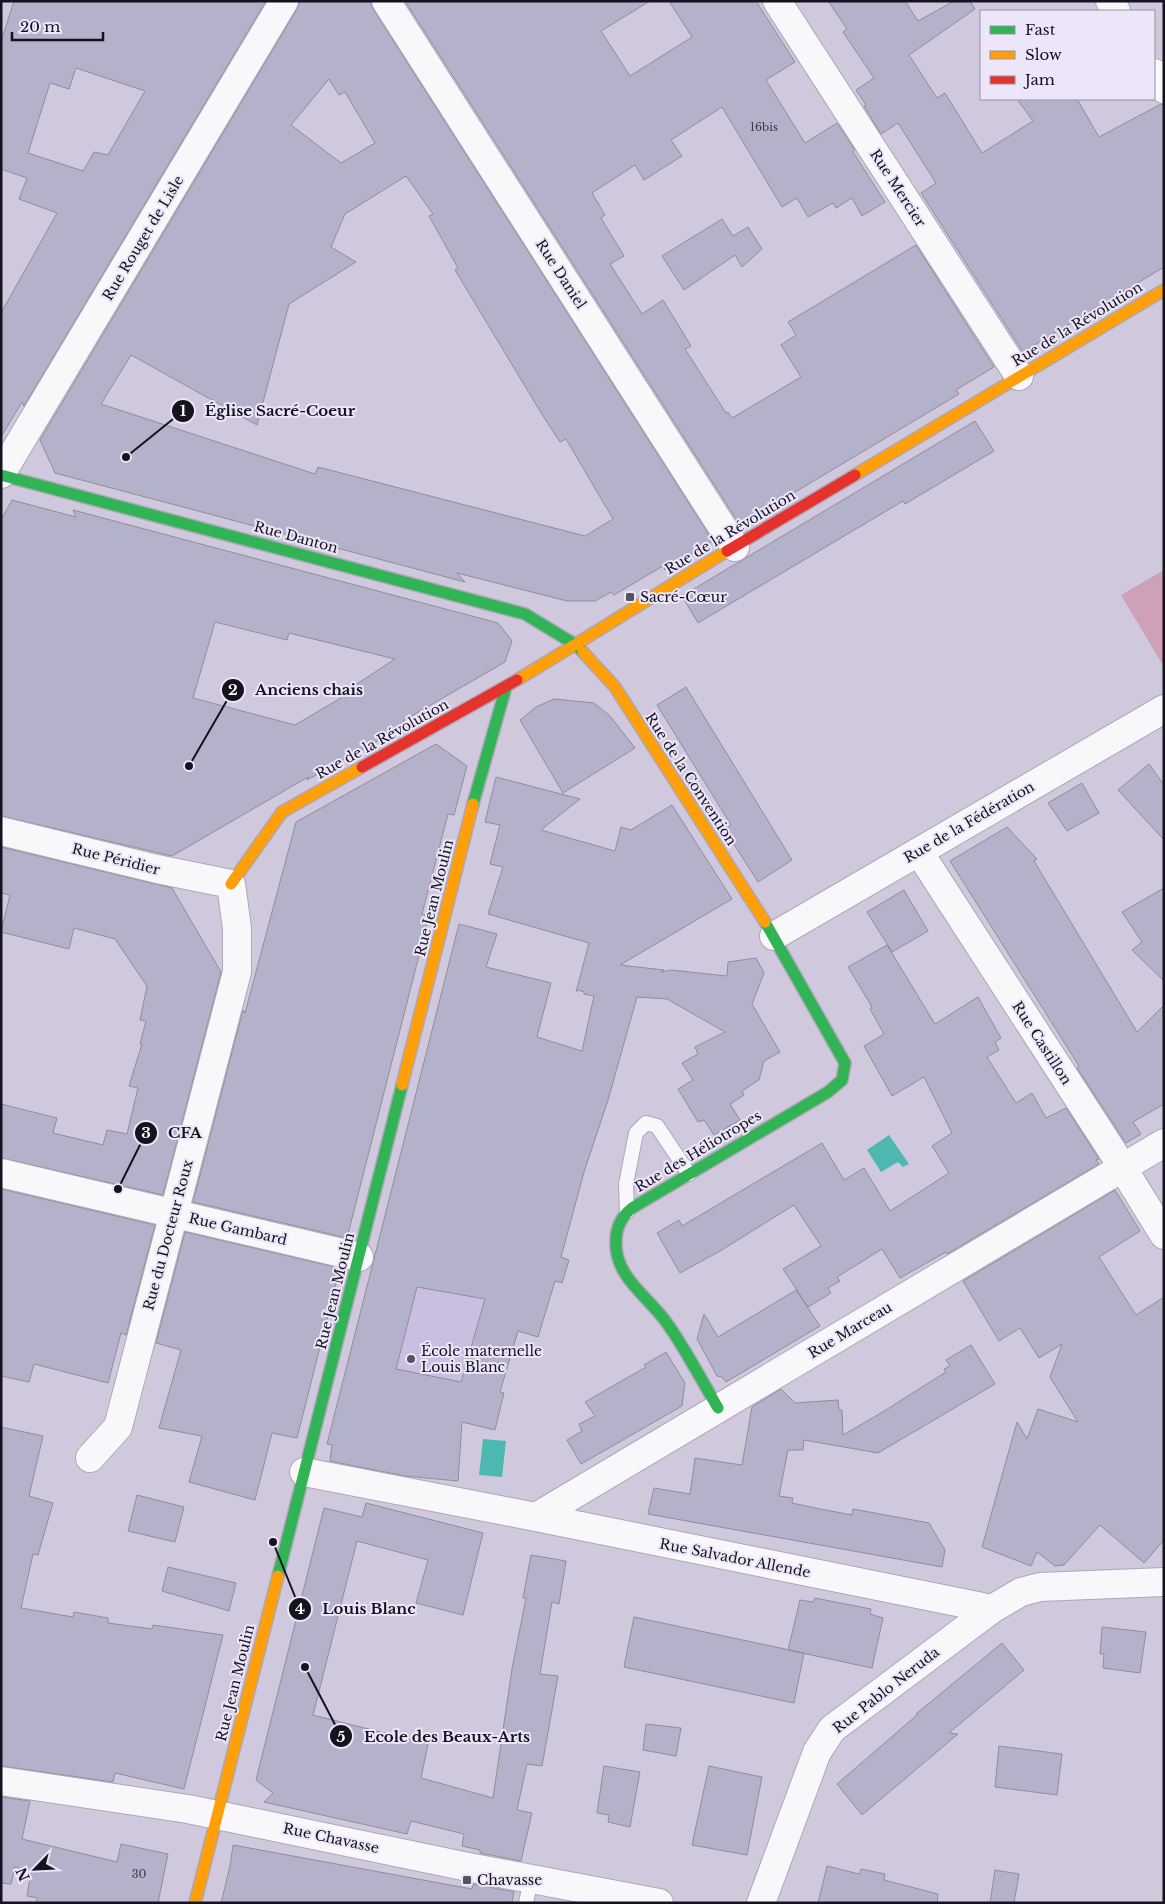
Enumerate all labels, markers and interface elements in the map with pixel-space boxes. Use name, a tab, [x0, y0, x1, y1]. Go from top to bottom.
scale bar	[12, 10, 104, 42]
legend	[980, 10, 1155, 100]
text: 20 m	[20, 17, 60, 36]
text: Fast	[1025, 20, 1056, 39]
text: Slow	[1025, 45, 1062, 64]
text: Jam	[1023, 70, 1055, 89]
house number: 16bis	[750, 120, 778, 134]
street label: Rue Mercier	[866, 146, 930, 230]
street label: Rue Rouget de Lisle	[98, 172, 188, 304]
street label: Rue Daniel	[532, 236, 590, 313]
street label: Rue de la Révolution	[1008, 278, 1146, 370]
callout: Église Sacré-Coeur	[170, 396, 366, 426]
text: 1	[180, 401, 187, 420]
text: Église Sacré-Coeur	[205, 401, 356, 420]
street label: Rue de la Révolution	[661, 486, 799, 578]
street label: Rue Danton	[252, 517, 340, 557]
place label: Sacré-Cœur	[640, 588, 727, 606]
marker: Sacré-Cœur	[624, 591, 636, 603]
callout: Anciens chais	[220, 675, 373, 705]
text: 2	[228, 680, 238, 699]
text: Anciens chais	[254, 680, 363, 699]
street label: Rue de la Révolution	[312, 695, 452, 783]
street label: Rue de la Convention	[641, 709, 741, 849]
street label: Rue de la Fédération	[901, 777, 1038, 867]
street label: Rue Jean Moulin	[411, 838, 457, 958]
street label: Rue Péridier	[70, 839, 162, 879]
street label: Rue Castillon	[1008, 998, 1076, 1088]
street label: Rue des Héliotropes	[632, 1106, 764, 1196]
callout: CFA	[133, 1118, 212, 1148]
text: 3	[141, 1123, 151, 1142]
text: CFA	[168, 1123, 203, 1142]
street label: Rue du Docteur Roux	[139, 1157, 197, 1312]
street label: Rue Gambard	[187, 1209, 289, 1249]
street label: Rue Jean Moulin	[312, 1231, 358, 1351]
street label: Rue Marceau	[805, 1298, 896, 1362]
place label: École maternelle Louis Blanc	[421, 1342, 542, 1376]
marker: École maternelle Louis Blanc	[405, 1353, 417, 1365]
street label: Rue Salvador Allende	[658, 1535, 812, 1581]
callout: Louis Blanc	[288, 1594, 426, 1624]
text: 4	[295, 1599, 305, 1618]
text: Louis Blanc	[322, 1599, 416, 1618]
street label: Rue Jean Moulin	[212, 1623, 258, 1743]
street label: Rue Pablo Neruda	[829, 1643, 943, 1737]
callout: Ecole des Beaux-Arts	[329, 1721, 540, 1751]
text: 5	[337, 1727, 346, 1746]
text: Ecole des Beaux-Arts	[364, 1727, 530, 1746]
street label: Rue Chavasse	[281, 1819, 381, 1857]
north arrow	[10, 1844, 60, 1894]
text: N	[12, 1865, 34, 1884]
house number: 30	[132, 1867, 146, 1881]
place label: Chavasse	[477, 1871, 542, 1889]
marker: Chavasse	[461, 1874, 473, 1886]

